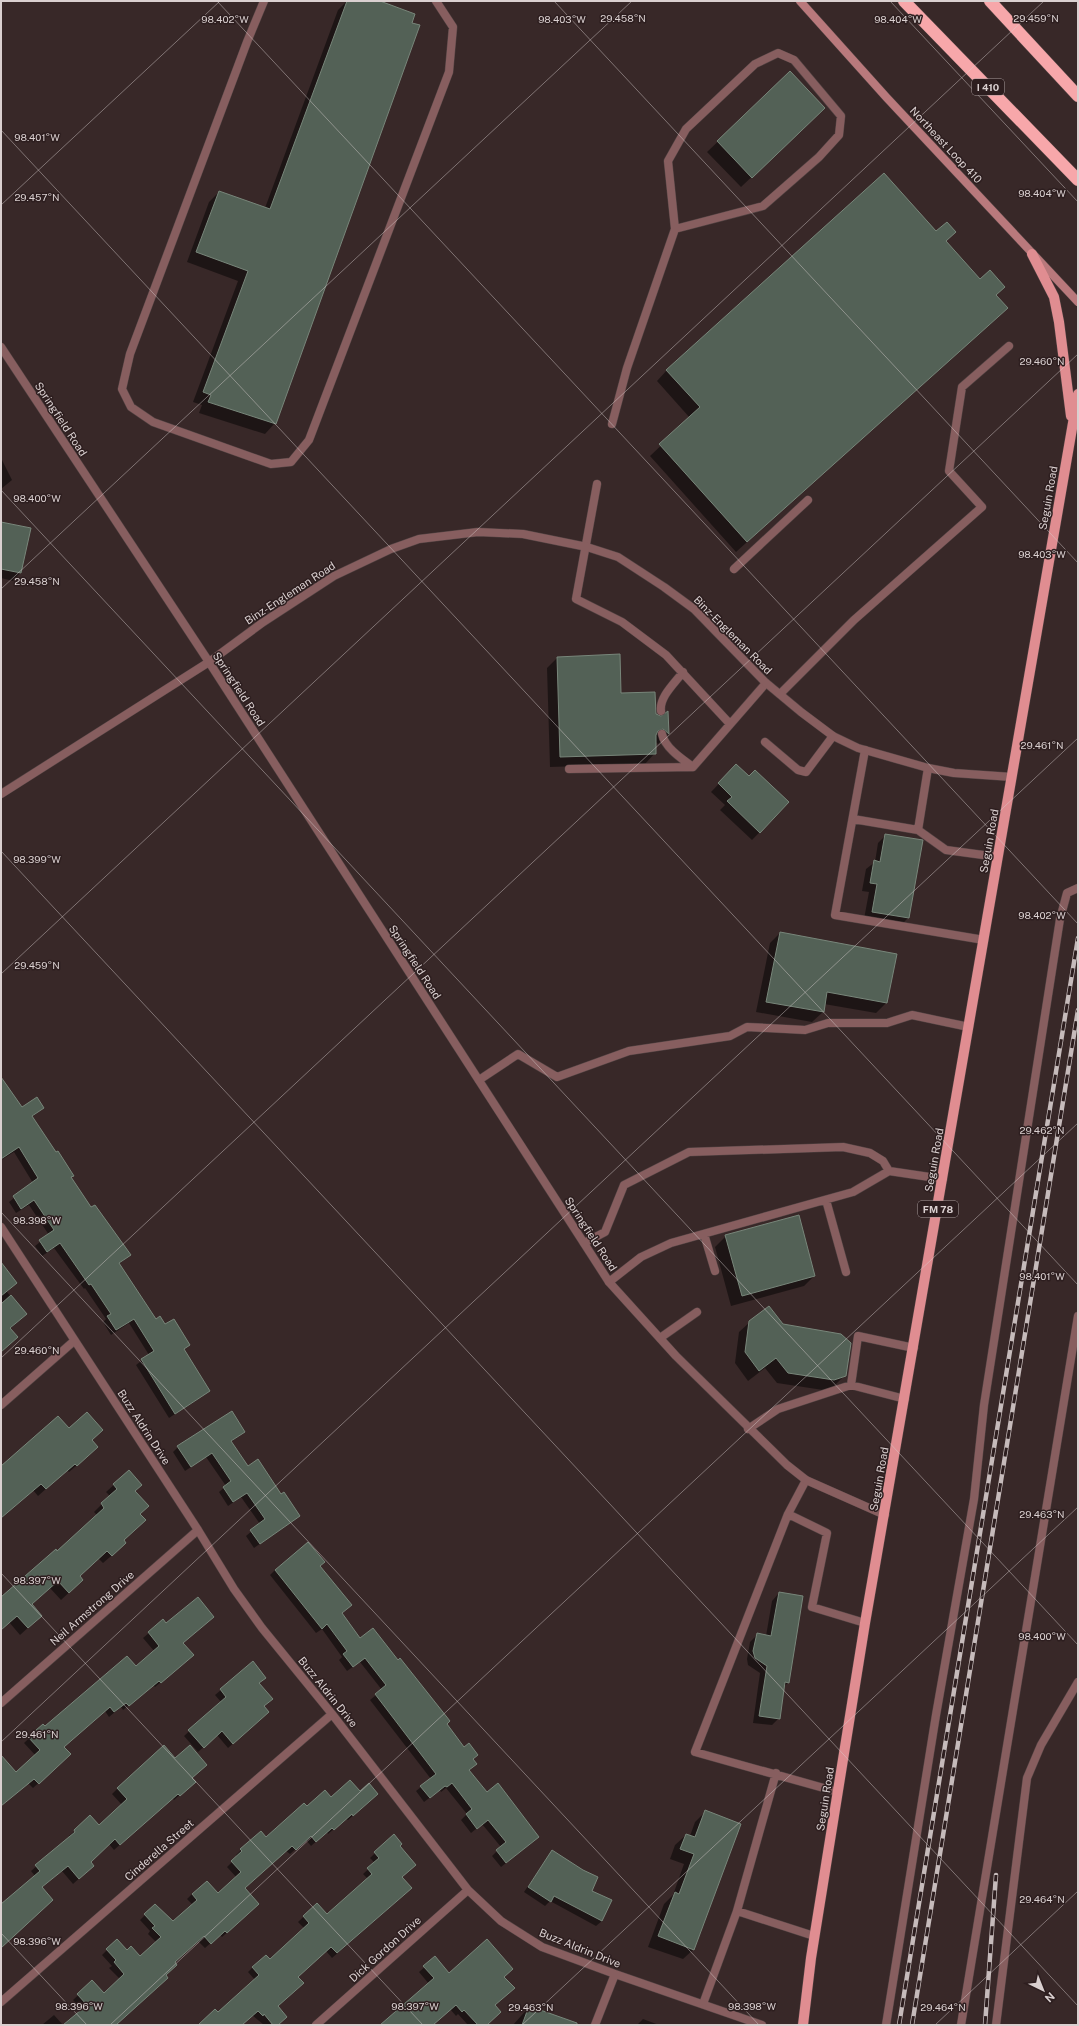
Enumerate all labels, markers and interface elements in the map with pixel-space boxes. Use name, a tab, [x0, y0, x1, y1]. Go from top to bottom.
text: 29.458°N	[600, 12, 646, 24]
text: 29.459°N	[1013, 12, 1059, 24]
text: 98.402°W	[201, 13, 249, 25]
text: 98.403°W	[538, 13, 586, 25]
text: 98.404°W	[874, 13, 922, 25]
road number: I 410	[972, 79, 1004, 95]
street label: Northeast Loop 410	[908, 104, 985, 186]
text: 98.401°W	[14, 131, 60, 143]
text: 98.404°W	[1018, 187, 1066, 199]
text: 29.457°N	[14, 191, 60, 203]
text: 29.460°N	[1019, 355, 1065, 367]
street label: Springfield Road	[33, 380, 89, 458]
street label: Seguin Road	[1036, 465, 1060, 531]
text: 98.400°W	[13, 492, 61, 504]
text: 98.403°W	[1018, 548, 1066, 560]
street label: Binz-Engleman Road	[243, 559, 337, 627]
text: 29.458°N	[14, 575, 60, 587]
street label: Binz-Engleman Road	[691, 593, 775, 677]
street label: Springfield Road	[211, 650, 267, 728]
text: 29.461°N	[1020, 739, 1064, 751]
street label: Seguin Road	[977, 808, 1001, 874]
text: 98.399°W	[13, 853, 61, 865]
text: 98.402°W	[1018, 909, 1066, 921]
street label: Springfield Road	[387, 923, 443, 1001]
text: 29.459°N	[14, 959, 60, 971]
text: 29.462°N	[1019, 1124, 1065, 1136]
street label: Seguin Road	[922, 1127, 946, 1193]
street label: Springfield Road	[563, 1195, 619, 1273]
road number: FM 78	[918, 1201, 958, 1217]
text: 98.398°W	[13, 1214, 61, 1226]
text: 98.401°W	[1019, 1270, 1065, 1282]
text: 29.460°N	[14, 1344, 60, 1356]
street label: Buzz Aldrin Drive	[115, 1387, 173, 1467]
street label: Seguin Road	[867, 1446, 891, 1512]
text: 29.463°N	[1019, 1508, 1065, 1520]
street label: Neil Armstrong Drive	[48, 1568, 136, 1648]
text: 98.397°W	[13, 1574, 61, 1586]
text: 98.400°W	[1018, 1630, 1066, 1642]
street label: Buzz Aldrin Drive	[296, 1654, 360, 1730]
text: 29.461°N	[15, 1728, 59, 1740]
street label: Seguin Road	[814, 1766, 836, 1832]
street label: Cinderella Street	[122, 1817, 196, 1883]
text: 29.464°N	[1019, 1893, 1065, 1905]
street label: Dick Gordon Drive	[347, 1914, 423, 1984]
street label: Buzz Aldrin Drive	[537, 1926, 623, 1970]
text: 98.396°W	[13, 1935, 61, 1947]
north arrow	[1023, 1970, 1063, 2010]
text: N	[1043, 1990, 1057, 2005]
text: 98.396°W	[55, 2000, 103, 2012]
text: 98.397°W	[391, 2000, 439, 2012]
text: 98.398°W	[728, 2000, 776, 2012]
text: 29.463°N	[508, 2001, 554, 2013]
text: 29.464°N	[920, 2001, 966, 2013]

